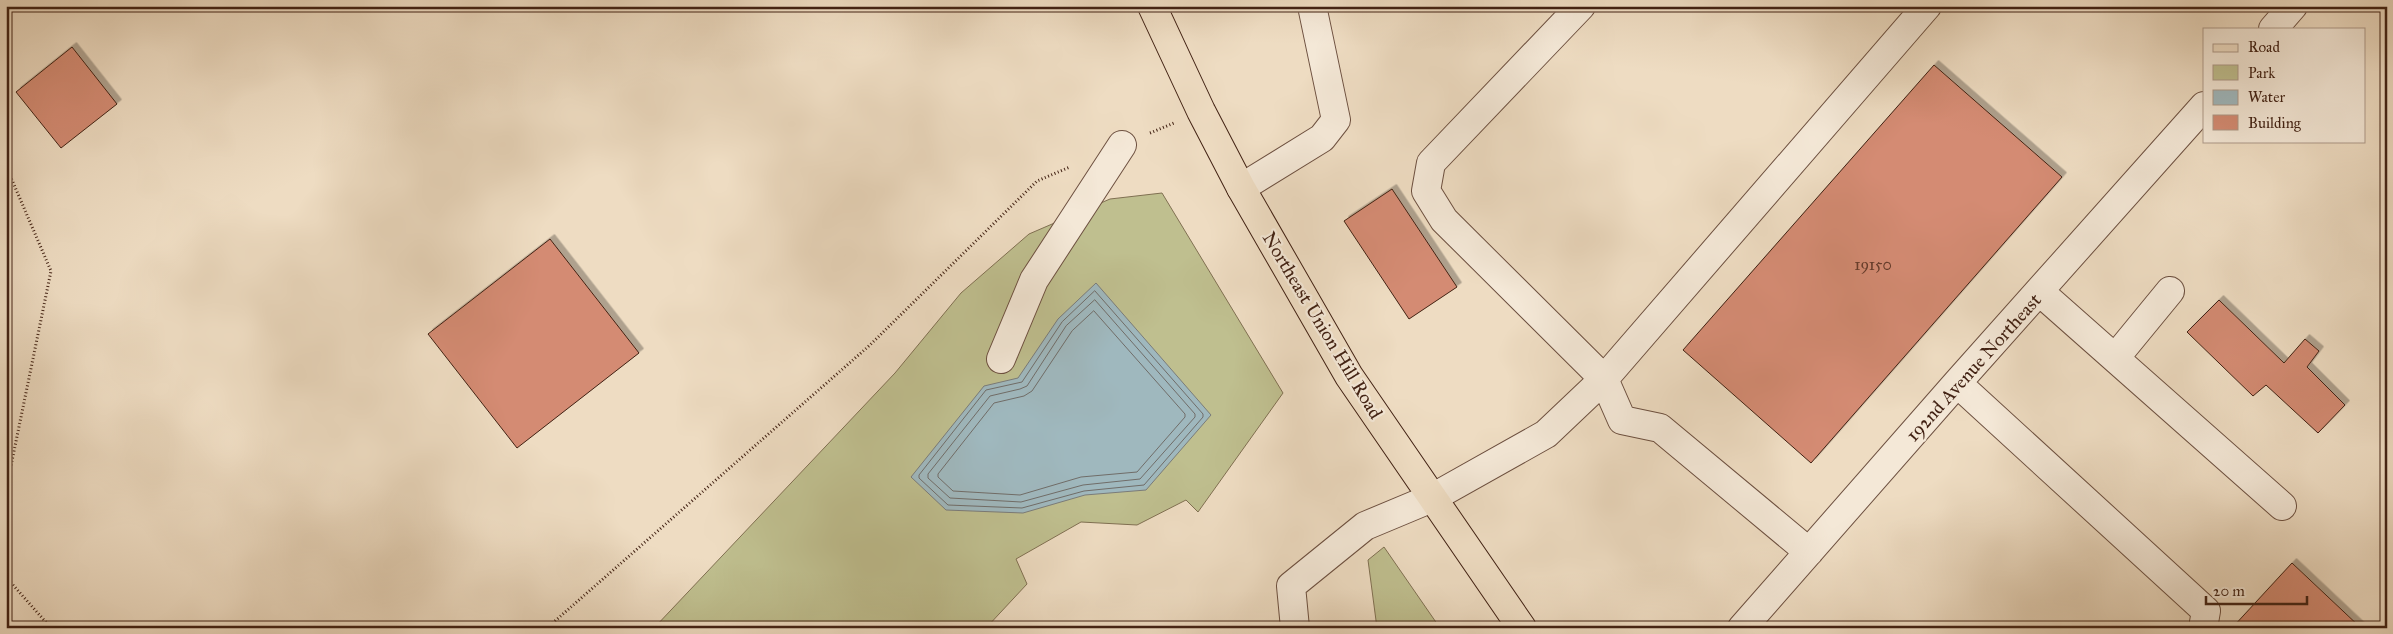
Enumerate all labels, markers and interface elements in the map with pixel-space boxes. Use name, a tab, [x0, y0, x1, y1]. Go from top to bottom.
legend	[2203, 28, 2366, 142]
text: Road	[2248, 38, 2280, 56]
text: Park	[2248, 64, 2275, 82]
text: Water	[2248, 88, 2285, 106]
text: Building	[2248, 114, 2302, 132]
street label: Northeast Union Hill Road	[1258, 228, 1388, 423]
house number: 19150	[1854, 255, 1892, 274]
street label: 192nd Avenue Northeast	[1901, 288, 2046, 446]
scale bar	[2206, 574, 2307, 606]
text: 20 m	[2213, 582, 2245, 600]

